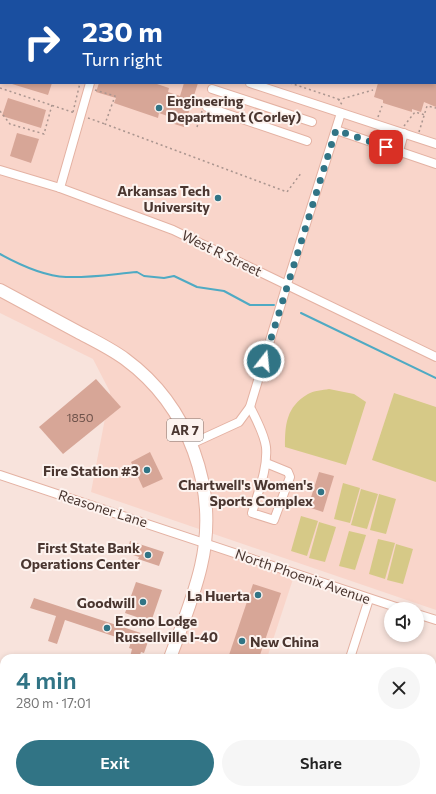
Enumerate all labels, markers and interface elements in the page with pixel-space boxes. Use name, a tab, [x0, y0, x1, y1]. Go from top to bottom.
text: 230 m	[82, 14, 163, 48]
icon: right	[16, 16, 68, 68]
text: Turn right	[82, 48, 162, 70]
place label: Engineering Department (Corley)	[167, 92, 301, 125]
marker: Engineering Department (Corley)	[154, 103, 164, 113]
pin	[369, 130, 403, 164]
icon: arrive	[375, 136, 397, 158]
place label: Arkansas Tech University	[117, 182, 210, 215]
marker: Arkansas Tech University	[213, 193, 223, 203]
street label: West R Street	[179, 226, 265, 280]
position arrow	[243, 340, 285, 382]
house number: 1850	[66, 410, 94, 424]
road number: AR 7	[167, 419, 203, 441]
place label: Fire Station #3	[43, 462, 139, 479]
marker: Fire Station #3	[142, 465, 152, 475]
place label: Chartwell's Women's Sports Complex	[178, 476, 313, 509]
street label: Reasoner Lane	[56, 486, 150, 530]
marker: Chartwell's Women's Sports Complex	[316, 487, 326, 497]
place label: First State Bank Operations Center	[20, 539, 140, 572]
street label: North Phoenix Avenue	[233, 545, 373, 607]
marker: First State Bank Operations Center	[143, 550, 153, 560]
place label: La Huerta	[187, 587, 250, 604]
marker: La Huerta	[253, 590, 263, 600]
place label: Goodwill	[77, 594, 135, 611]
marker: Goodwill	[138, 597, 148, 607]
map controls	[384, 602, 424, 642]
button: sound	[384, 602, 424, 642]
place label: Econo Lodge Russellville I-40	[115, 612, 218, 645]
marker: Econo Lodge Russellville I-40	[102, 623, 112, 633]
place label: New China	[250, 633, 319, 650]
marker: New China	[237, 636, 247, 646]
text: 4 min	[16, 665, 77, 694]
button: close	[378, 667, 420, 709]
text: 280 m · 17:01	[16, 695, 91, 711]
button: Exit	[16, 740, 214, 786]
button: Share	[222, 740, 420, 786]

